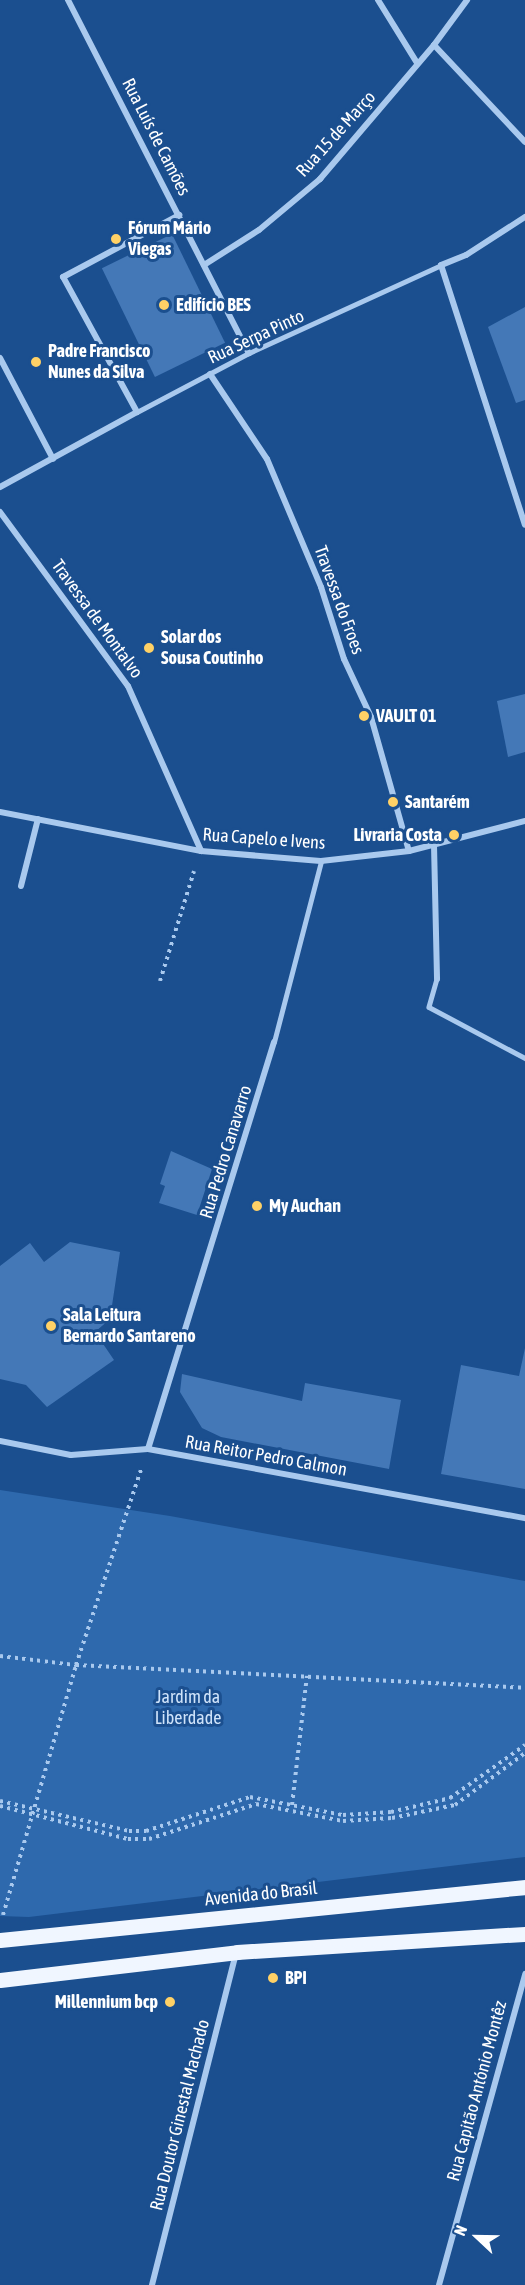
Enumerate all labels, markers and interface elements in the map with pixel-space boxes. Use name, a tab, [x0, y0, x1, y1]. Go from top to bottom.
street label: Rua Luís de Camões	[117, 75, 195, 199]
street label: Rua 15 de Março	[292, 87, 380, 181]
place label: Fórum Mário Viegas	[128, 218, 211, 260]
marker: Fórum Mário Viegas	[109, 232, 123, 246]
place label: Edifício BES	[176, 294, 251, 316]
marker: Edifício BES	[157, 298, 171, 312]
street label: Rua Serpa Pinto	[204, 305, 308, 369]
place label: Padre Francisco Nunes da Silva	[48, 341, 151, 384]
marker: Padre Francisco Nunes da Silva	[29, 355, 43, 369]
street label: Travessa do Froes	[309, 543, 369, 657]
street label: Travessa de Montalvo	[47, 555, 147, 683]
place label: Solar dos Sousa Coutinho	[161, 627, 263, 670]
marker: Solar dos Sousa Coutinho	[142, 641, 156, 655]
place label: VAULT 01	[376, 705, 437, 727]
marker: VAULT 01	[357, 709, 371, 723]
place label: Santarém	[405, 791, 470, 813]
marker: Santarém	[386, 795, 400, 809]
street label: Rua Capelo e Ivens	[202, 824, 326, 854]
place label: Livraria Costa	[353, 824, 442, 846]
marker: Livraria Costa	[447, 828, 461, 842]
street label: Rua Pedro Canavarro	[195, 1083, 257, 1221]
place label: My Auchan	[269, 1195, 341, 1217]
marker: My Auchan	[250, 1199, 264, 1213]
place label: Sala Leitura Bernardo Santareno	[63, 1305, 196, 1348]
marker: Sala Leitura Bernardo Santareno	[44, 1319, 58, 1333]
street label: Rua Reitor Pedro Calmon	[183, 1431, 349, 1481]
park label: Jardim da Liberdade	[155, 1687, 221, 1730]
street label: Avenida do Brasil	[204, 1877, 318, 1911]
place label: BPI	[285, 1967, 307, 1989]
marker: BPI	[266, 1971, 280, 1985]
place label: Millennium bcp	[55, 1991, 158, 2013]
marker: Millennium bcp	[163, 1995, 177, 2009]
street label: Rua Capitão António Montêz	[443, 1998, 511, 2184]
street label: Rua Doutor Ginestal Machado	[146, 2017, 214, 2213]
north arrow	[447, 2207, 507, 2267]
text: N	[450, 2223, 470, 2238]

